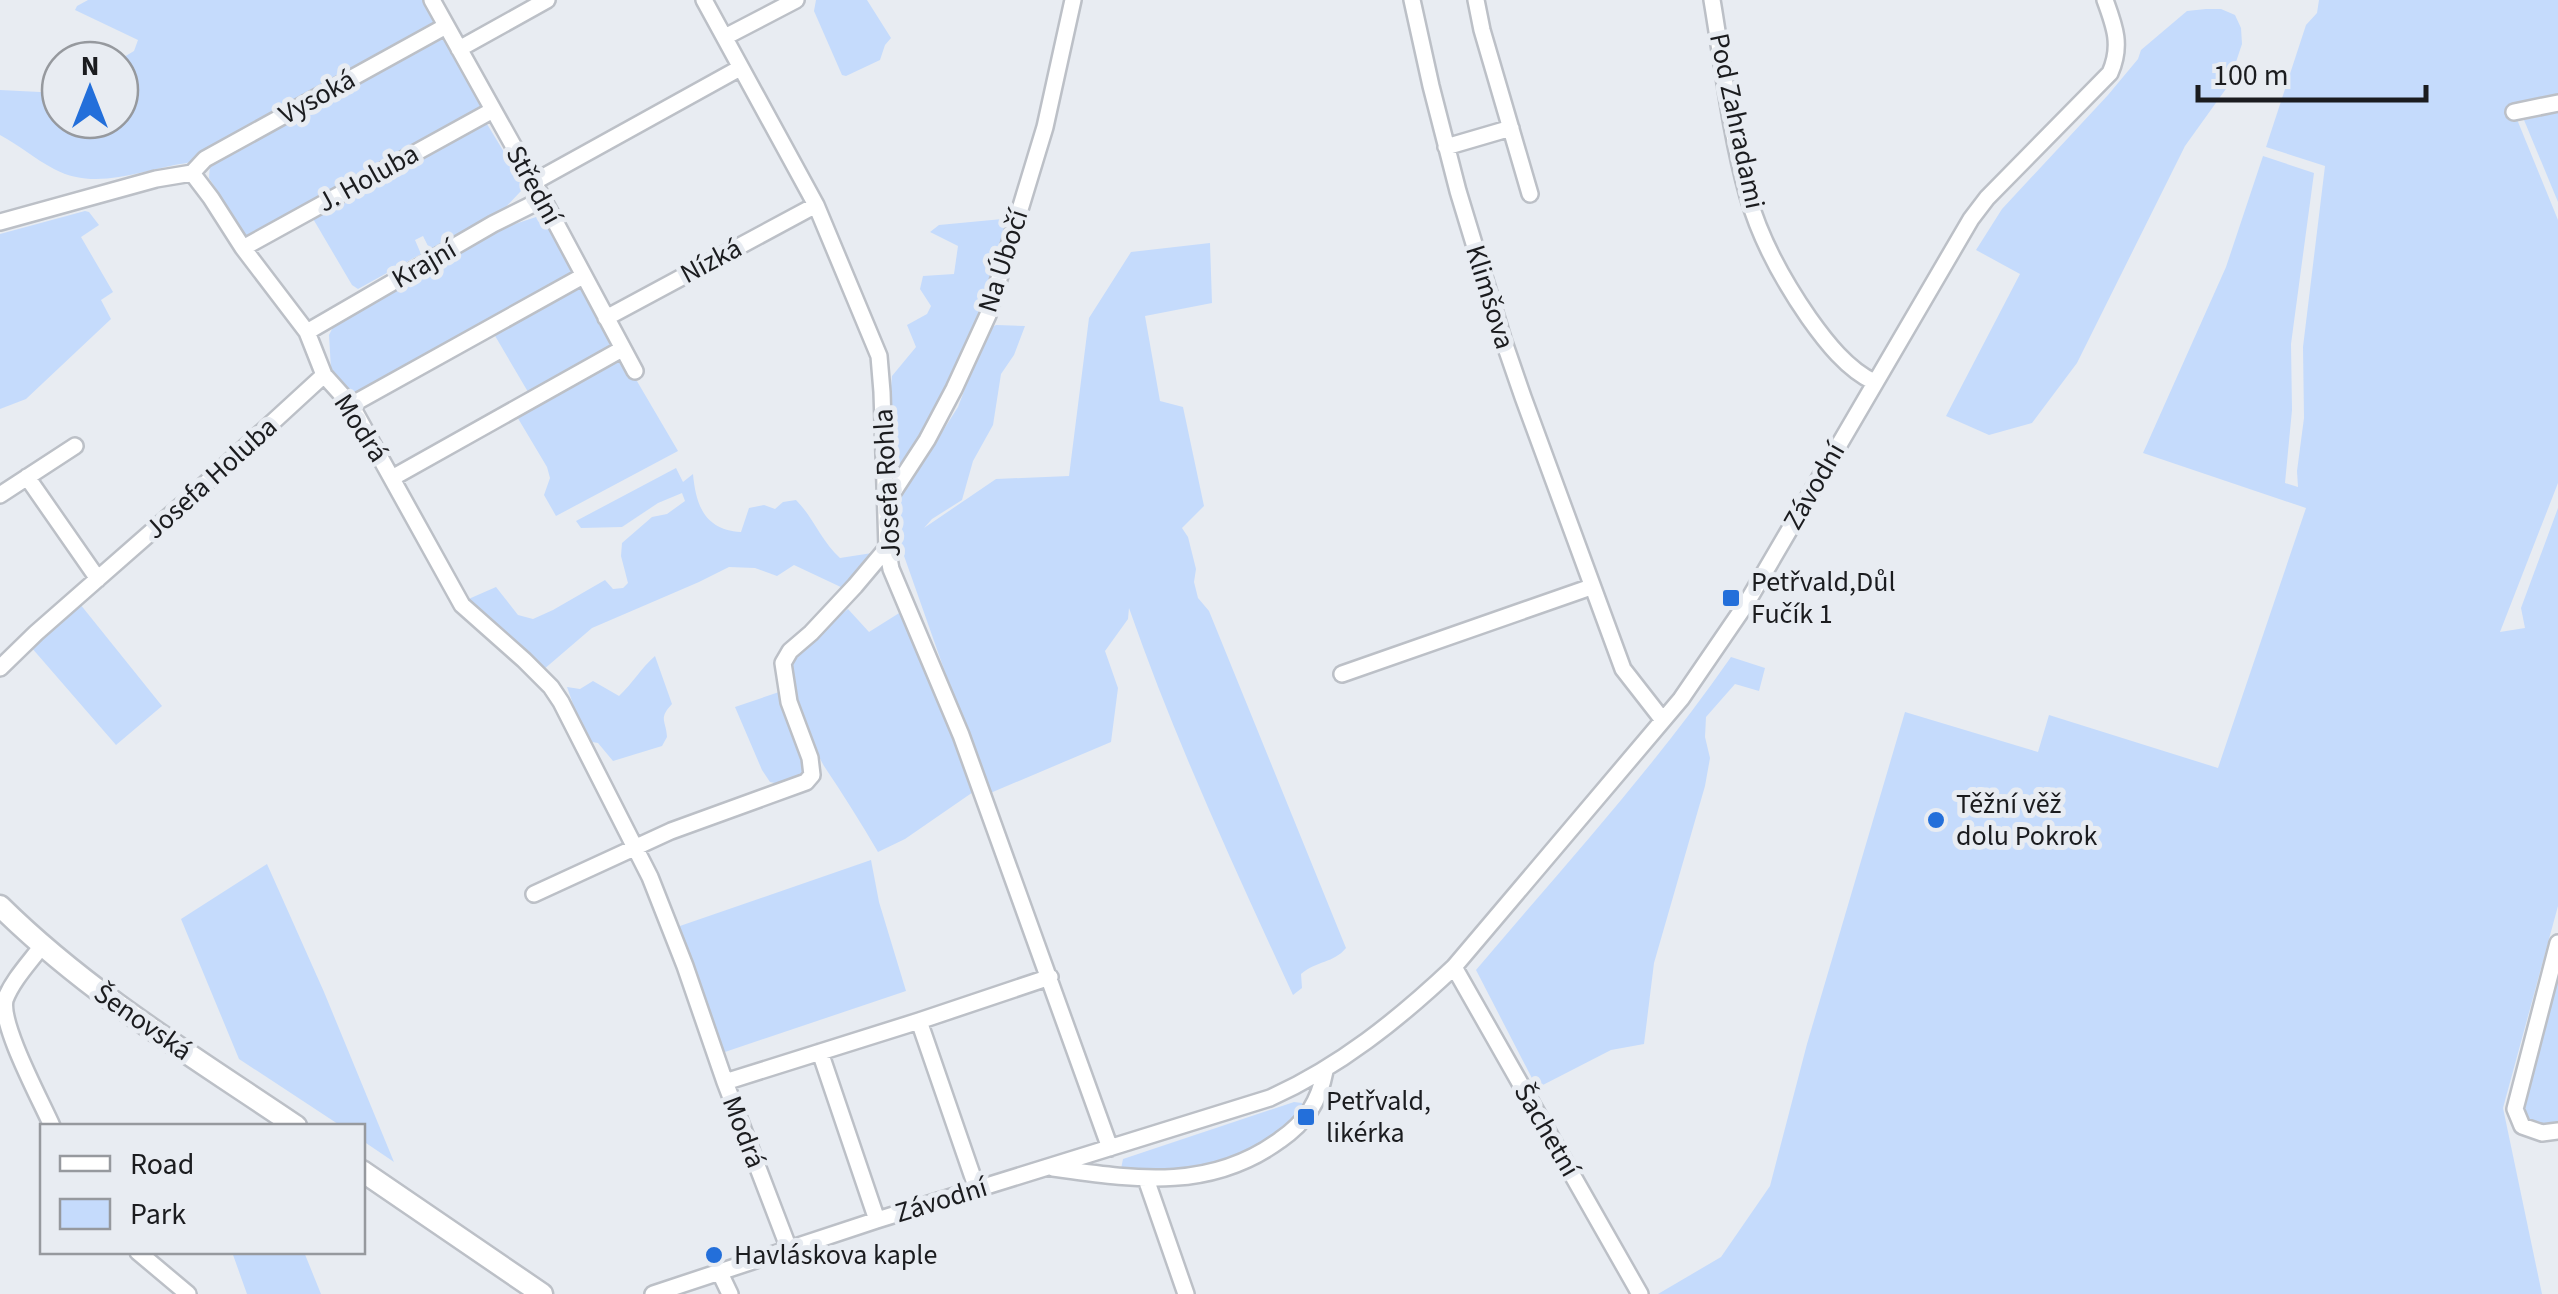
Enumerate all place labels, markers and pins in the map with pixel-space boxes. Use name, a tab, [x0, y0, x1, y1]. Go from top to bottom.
place label: Petřvald,Důl Fučík 1	[1751, 562, 1896, 634]
marker: Petřvald,Důl Fučík 1	[1720, 587, 1742, 609]
place label: Těžní věž dolu Pokrok	[1956, 784, 2098, 856]
marker: Těžní věž dolu Pokrok	[1925, 809, 1947, 831]
place label: Petřvald, likérka	[1326, 1081, 1431, 1153]
marker: Petřvald, likérka	[1295, 1106, 1317, 1128]
place label: Havláskova kaple	[734, 1235, 937, 1275]
marker: Havláskova kaple	[703, 1244, 725, 1266]

